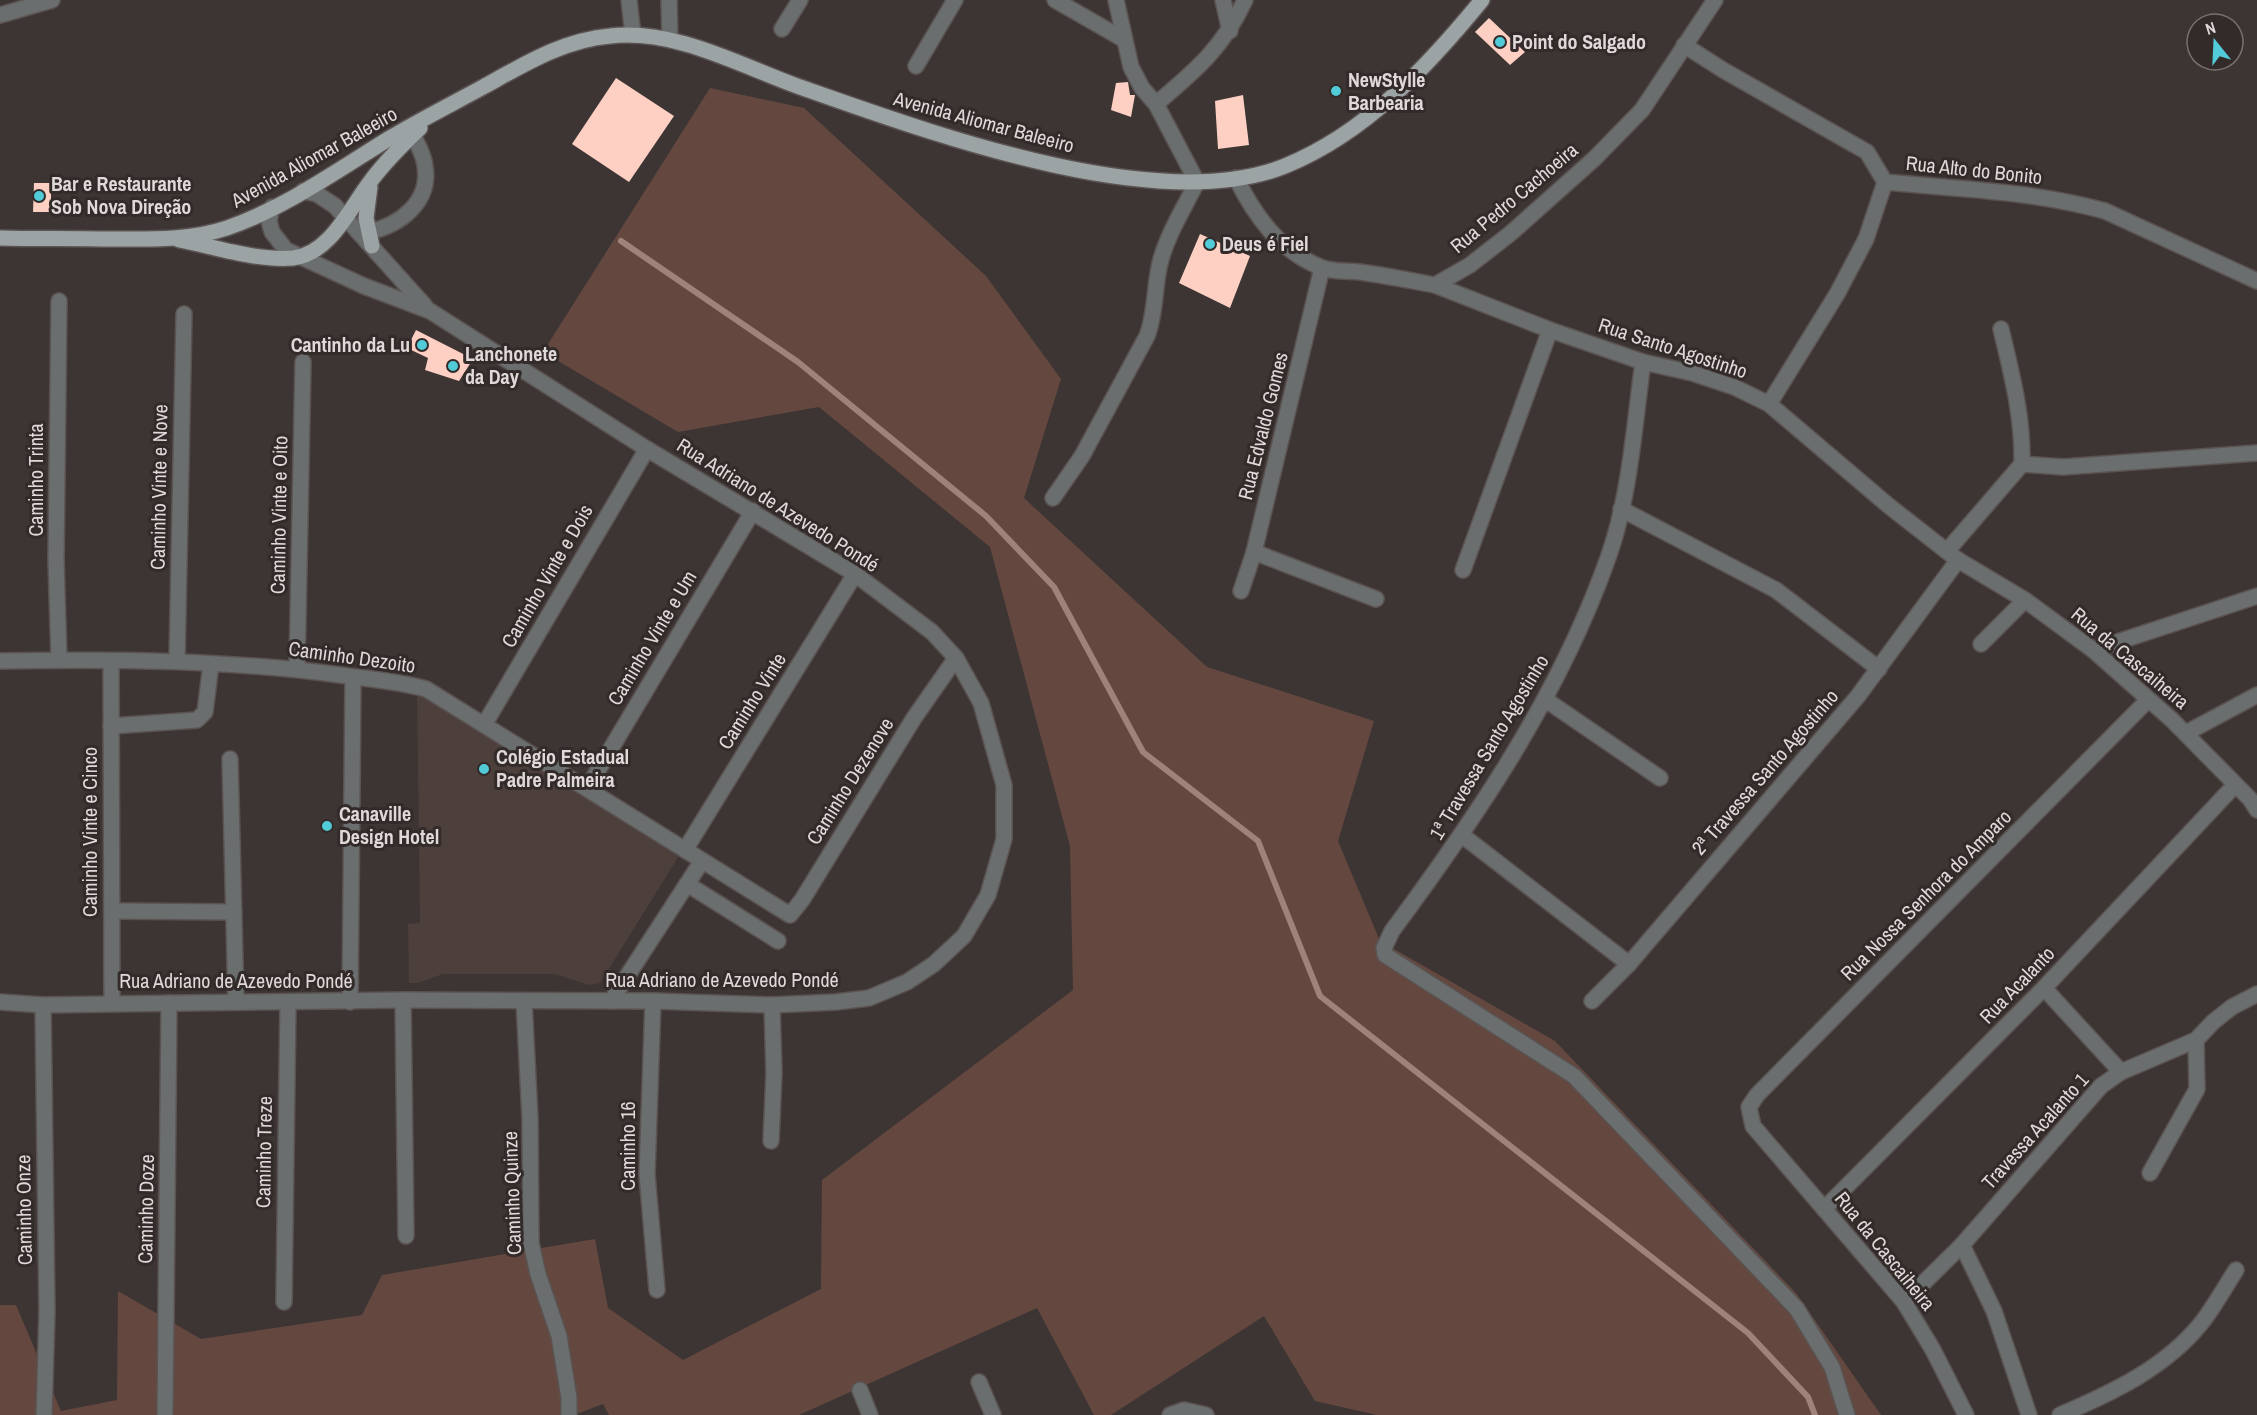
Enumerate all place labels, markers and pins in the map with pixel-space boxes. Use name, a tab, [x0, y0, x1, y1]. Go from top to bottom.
place label: Point do Salgado	[1512, 28, 1646, 55]
marker: Point do Salgado	[1493, 35, 1507, 49]
place label: NewStylle Barbearia	[1348, 66, 1425, 116]
marker: NewStylle Barbearia	[1329, 84, 1343, 98]
place label: Bar e Restaurante Sob Nova Direção	[51, 170, 191, 220]
marker: Bar e Restaurante Sob Nova Direção	[32, 189, 46, 203]
place label: Deus é Fiel	[1222, 230, 1309, 257]
marker: Deus é Fiel	[1203, 237, 1217, 251]
place label: Cantinho da Lu	[291, 331, 410, 358]
marker: Cantinho da Lu	[415, 338, 429, 352]
place label: Lanchonete da Day	[465, 340, 557, 390]
marker: Lanchonete da Day	[446, 359, 460, 373]
place label: Colégio Estadual Padre Palmeira	[496, 743, 629, 793]
marker: Colégio Estadual Padre Palmeira	[477, 762, 491, 776]
place label: Canaville Design Hotel	[339, 800, 439, 850]
marker: Canaville Design Hotel	[320, 819, 334, 833]

